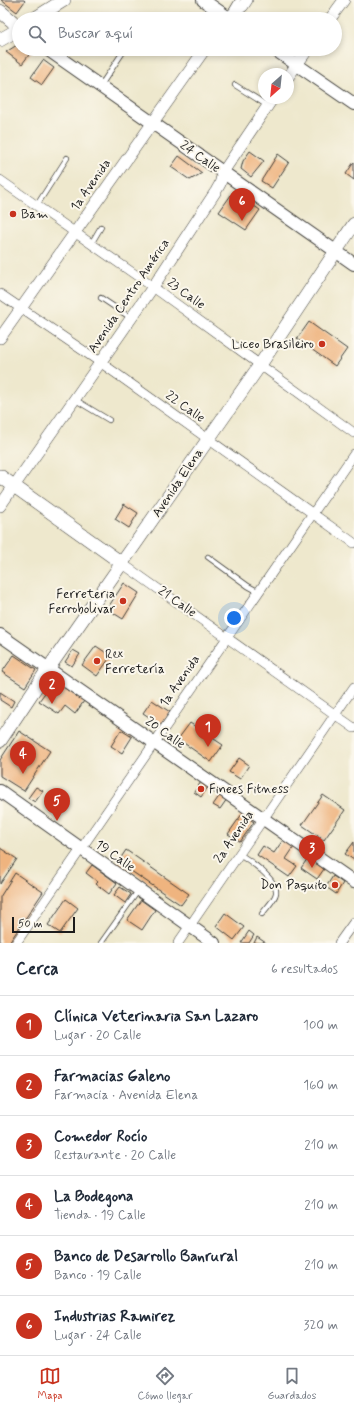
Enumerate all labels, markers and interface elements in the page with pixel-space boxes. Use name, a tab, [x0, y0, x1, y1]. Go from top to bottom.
search box	[12, 12, 342, 56]
icon: search	[26, 23, 48, 45]
text: Buscar aquí	[58, 24, 133, 44]
north arrow	[258, 68, 294, 104]
street label: 24 Calle	[176, 137, 224, 177]
street label: 1a Avenida	[67, 156, 115, 214]
pin: 6	[229, 188, 255, 221]
place label: Bam	[21, 206, 48, 223]
marker: Bam	[8, 209, 18, 219]
street label: Avenida Centro América	[84, 236, 174, 356]
street label: 23 Calle	[163, 274, 209, 314]
place label: Liceo Brasileiro	[232, 336, 314, 353]
marker: Liceo Brasileiro	[317, 339, 327, 349]
street label: 22 Calle	[162, 387, 208, 427]
street label: Avenida Elena	[149, 445, 208, 521]
street label: 21 Calle	[154, 583, 200, 621]
place label: Ferreteria Ferrobolivar	[48, 586, 116, 618]
marker: Ferreteria Ferrobolivar	[118, 596, 128, 606]
your location	[224, 608, 244, 628]
place label: Rex Ferretería	[105, 646, 165, 678]
street label: 1a Avenida	[156, 652, 204, 710]
marker: Rex Ferretería	[92, 656, 102, 666]
pin: 2	[39, 671, 65, 704]
street label: 20 Calle	[142, 713, 189, 753]
pin: 1	[195, 714, 221, 747]
pin: 4	[10, 741, 36, 774]
place label: Finees Fitness	[209, 781, 289, 798]
marker: Finees Fitness	[196, 784, 206, 794]
pin: 5	[44, 788, 70, 821]
street label: 2a Avenida	[210, 807, 258, 867]
pin: 3	[299, 835, 325, 868]
street label: 19 Calle	[92, 836, 138, 876]
place label: Don Paquito	[260, 877, 327, 894]
marker: Don Paquito	[330, 880, 340, 890]
scale bar	[12, 915, 75, 934]
text: 50 m	[18, 917, 43, 931]
text: Cerca	[16, 958, 59, 980]
text: 6 resultados	[271, 961, 338, 978]
text: Clínica Veterinaria San Lazaro	[54, 1007, 258, 1027]
text: 1	[26, 1017, 32, 1034]
text: 100 m	[303, 1017, 338, 1034]
text: Lugar · 20 Calle	[54, 1027, 141, 1044]
text: Farmacias Galeno	[54, 1067, 170, 1087]
text: 2	[26, 1077, 32, 1094]
text: 160 m	[303, 1077, 338, 1094]
text: Farmacia · Avenida Elena	[54, 1087, 198, 1104]
text: Comedor Rocío	[54, 1127, 147, 1147]
text: 3	[26, 1137, 32, 1154]
text: 210 m	[304, 1137, 338, 1154]
text: Restaurante · 20 Calle	[54, 1147, 176, 1164]
text: La Bodegona	[54, 1187, 133, 1207]
text: 4	[25, 1197, 33, 1214]
text: 210 m	[304, 1197, 338, 1214]
text: Tienda · 19 Calle	[54, 1207, 146, 1224]
text: Banco de Desarrollo Banrural	[54, 1247, 238, 1267]
text: 5	[25, 1257, 33, 1274]
text: 210 m	[304, 1257, 338, 1274]
text: Banco · 19 Calle	[54, 1267, 142, 1284]
text: Industrias Ramirez	[54, 1307, 175, 1327]
text: 6	[26, 1317, 32, 1334]
text: 320 m	[304, 1317, 338, 1334]
text: Lugar · 24 Calle	[54, 1327, 142, 1344]
tab: Mapa	[37, 1365, 63, 1403]
tab: Cómo llegar	[138, 1365, 193, 1403]
tab: Guardados	[268, 1365, 316, 1403]

